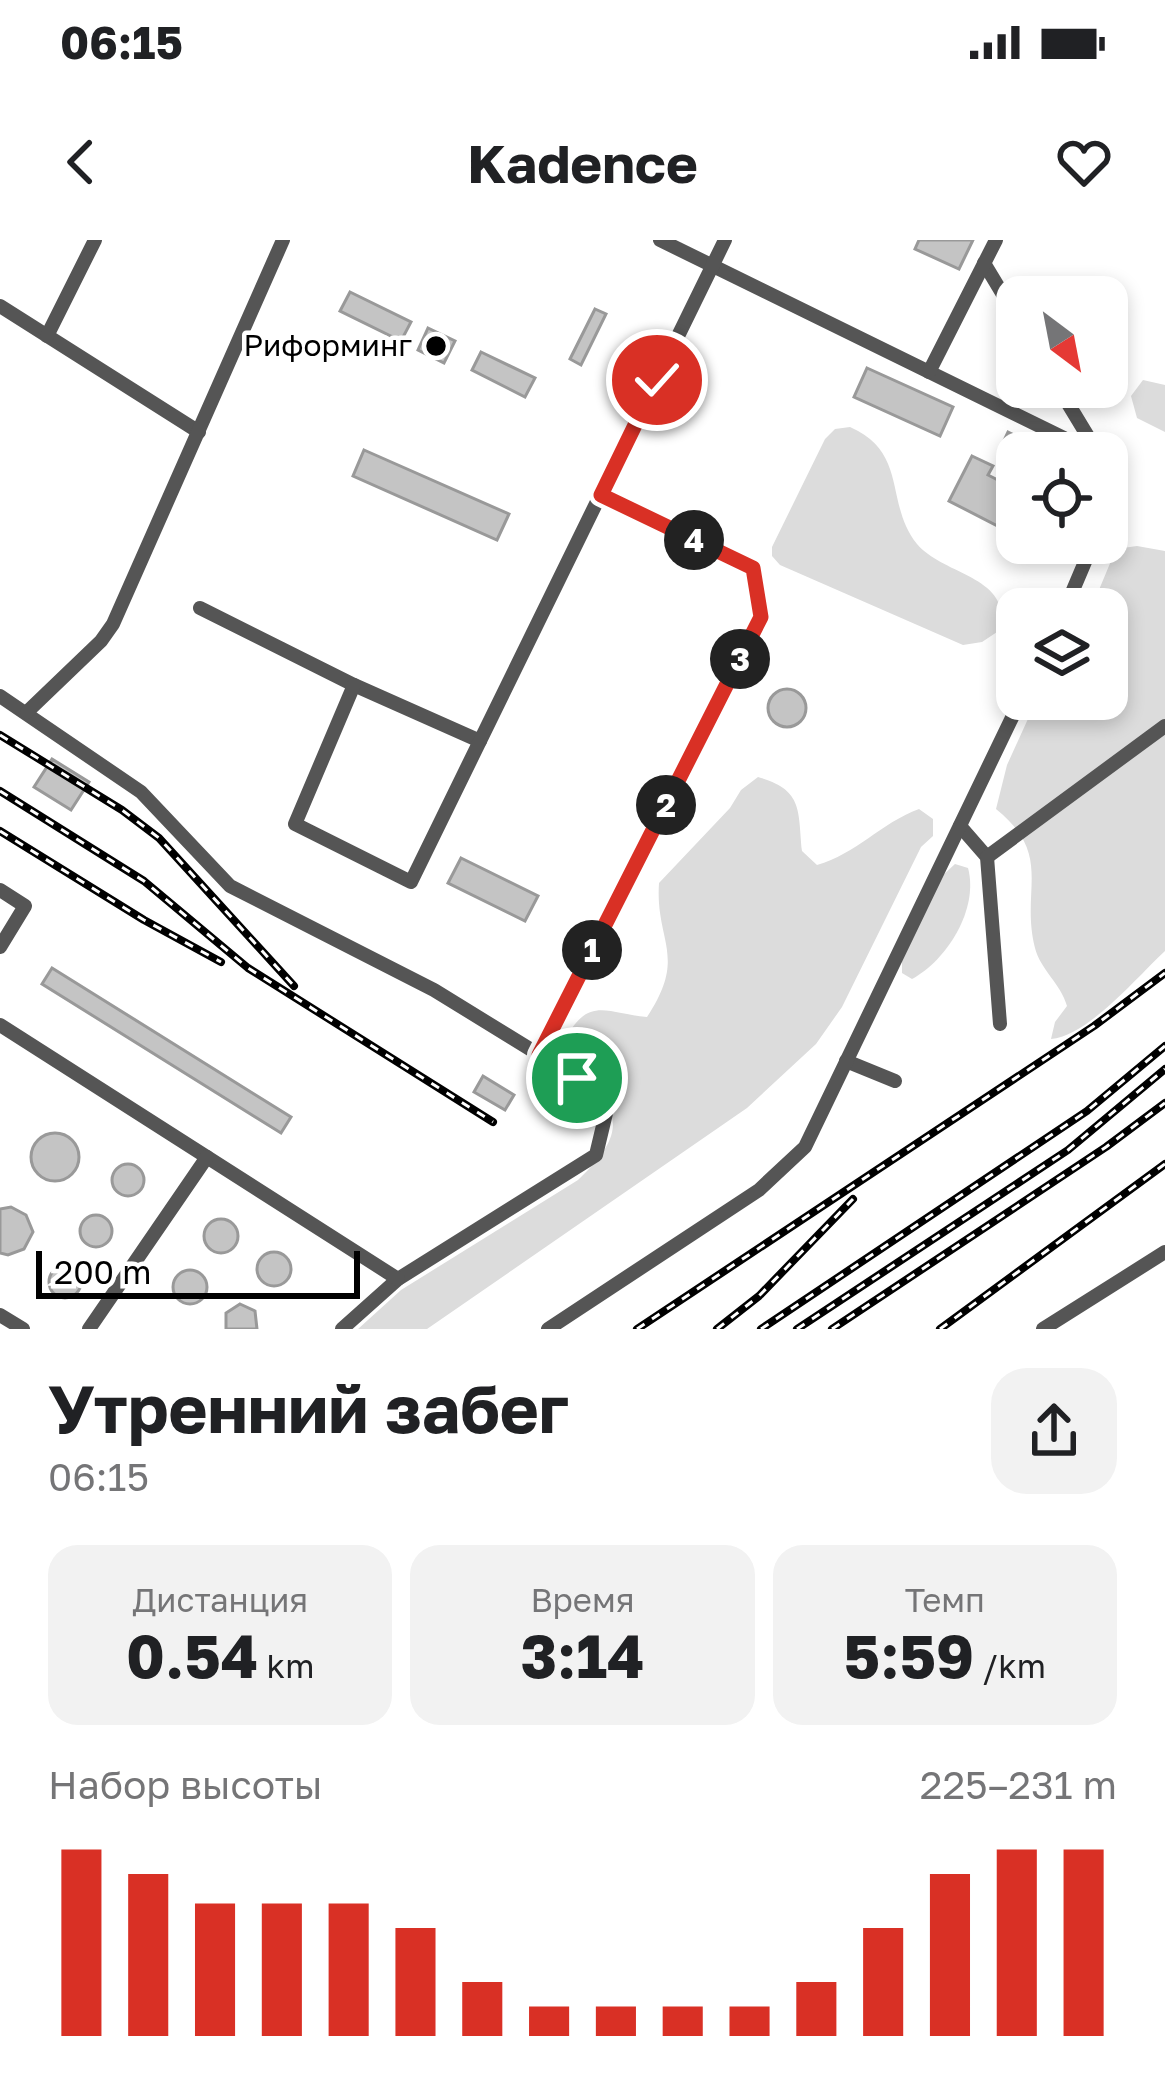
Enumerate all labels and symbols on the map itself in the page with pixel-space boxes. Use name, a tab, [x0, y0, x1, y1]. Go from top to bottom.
north arrow	[996, 276, 1128, 408]
place label: Риформинг	[243, 327, 412, 363]
pin	[606, 329, 708, 431]
marker: Риформинг	[423, 333, 449, 359]
pin: 4	[664, 510, 724, 570]
pin: 3	[710, 629, 770, 689]
pin: 2	[636, 775, 696, 835]
pin: 1	[562, 920, 622, 980]
pin	[526, 1027, 628, 1129]
scale bar	[36, 1245, 360, 1298]

